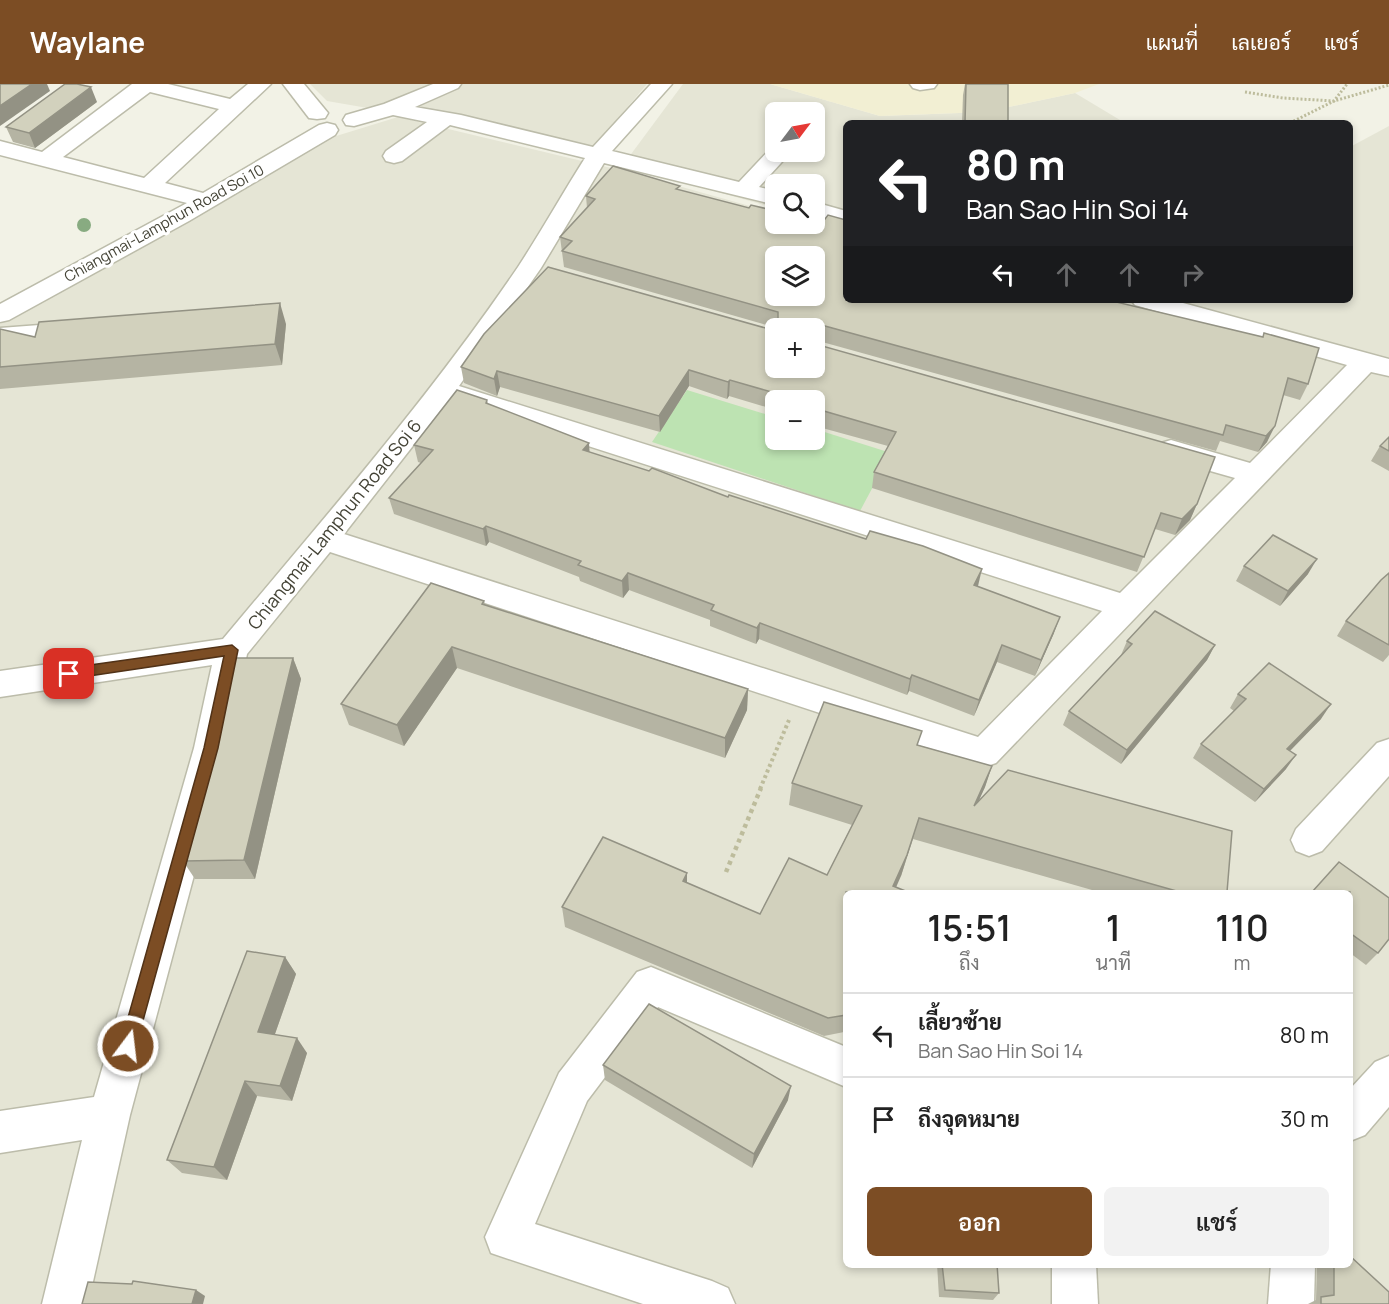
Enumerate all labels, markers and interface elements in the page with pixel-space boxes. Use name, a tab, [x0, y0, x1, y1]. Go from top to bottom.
text: Waylane	[30, 23, 145, 61]
text: แผนที่	[1146, 28, 1198, 56]
text: เลเยอร์	[1231, 28, 1291, 56]
text: แชร์	[1324, 28, 1359, 56]
north arrow	[765, 102, 825, 162]
map controls	[765, 102, 825, 450]
text: 80 m	[966, 135, 1066, 193]
icon: left	[867, 144, 945, 222]
street label: Chiangmai-Lamphun Road Soi 10	[60, 159, 268, 287]
button: search	[765, 174, 825, 234]
text: Ban Sao Hin Soi 14	[966, 190, 1189, 227]
button: layers	[765, 246, 825, 306]
icon: left	[987, 258, 1020, 291]
icon: ahead	[1050, 258, 1083, 291]
icon: ahead	[1113, 258, 1146, 291]
icon: right	[1176, 258, 1209, 291]
button: +	[765, 318, 825, 378]
button: −	[765, 390, 825, 450]
street label: Chiangmai-Lamphun Road Soi 6	[242, 414, 426, 634]
pin	[43, 648, 94, 699]
icon: arrive	[52, 657, 85, 690]
text: 15:51	[927, 903, 1011, 952]
text: 1	[1106, 903, 1121, 952]
text: 110	[1215, 903, 1269, 952]
text: ถึง	[959, 949, 980, 976]
text: นาที	[1096, 949, 1131, 976]
text: m	[1234, 949, 1251, 976]
text: เลี้ยวซ้าย	[918, 1007, 1002, 1037]
position arrow	[96, 1014, 160, 1078]
icon: left	[867, 1019, 900, 1052]
text: 80 m	[1280, 1020, 1329, 1050]
text: Ban Sao Hin Soi 14	[918, 1037, 1083, 1064]
icon: arrive	[867, 1103, 900, 1136]
text: ถึงจุดหมาย	[918, 1104, 1020, 1134]
text: 30 m	[1280, 1104, 1329, 1134]
button: ออก	[867, 1187, 1092, 1256]
button: แชร์	[1104, 1187, 1329, 1256]

